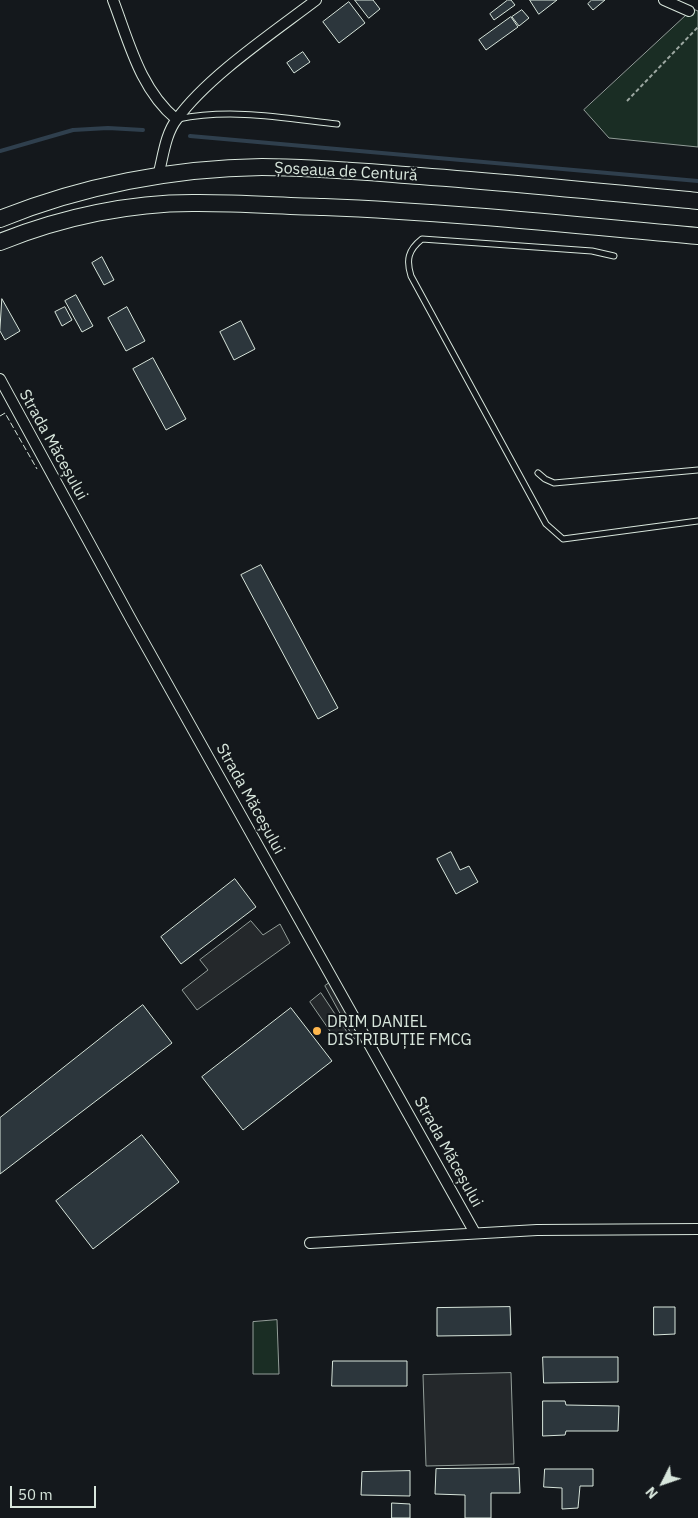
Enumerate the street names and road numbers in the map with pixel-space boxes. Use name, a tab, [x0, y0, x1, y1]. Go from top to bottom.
street label: Șoseaua de Centură	[274, 159, 418, 185]
street label: Strada Măceșului	[15, 386, 91, 504]
street label: Strada Măceșului	[212, 740, 288, 858]
street label: Strada Măceșului	[410, 1093, 486, 1211]

